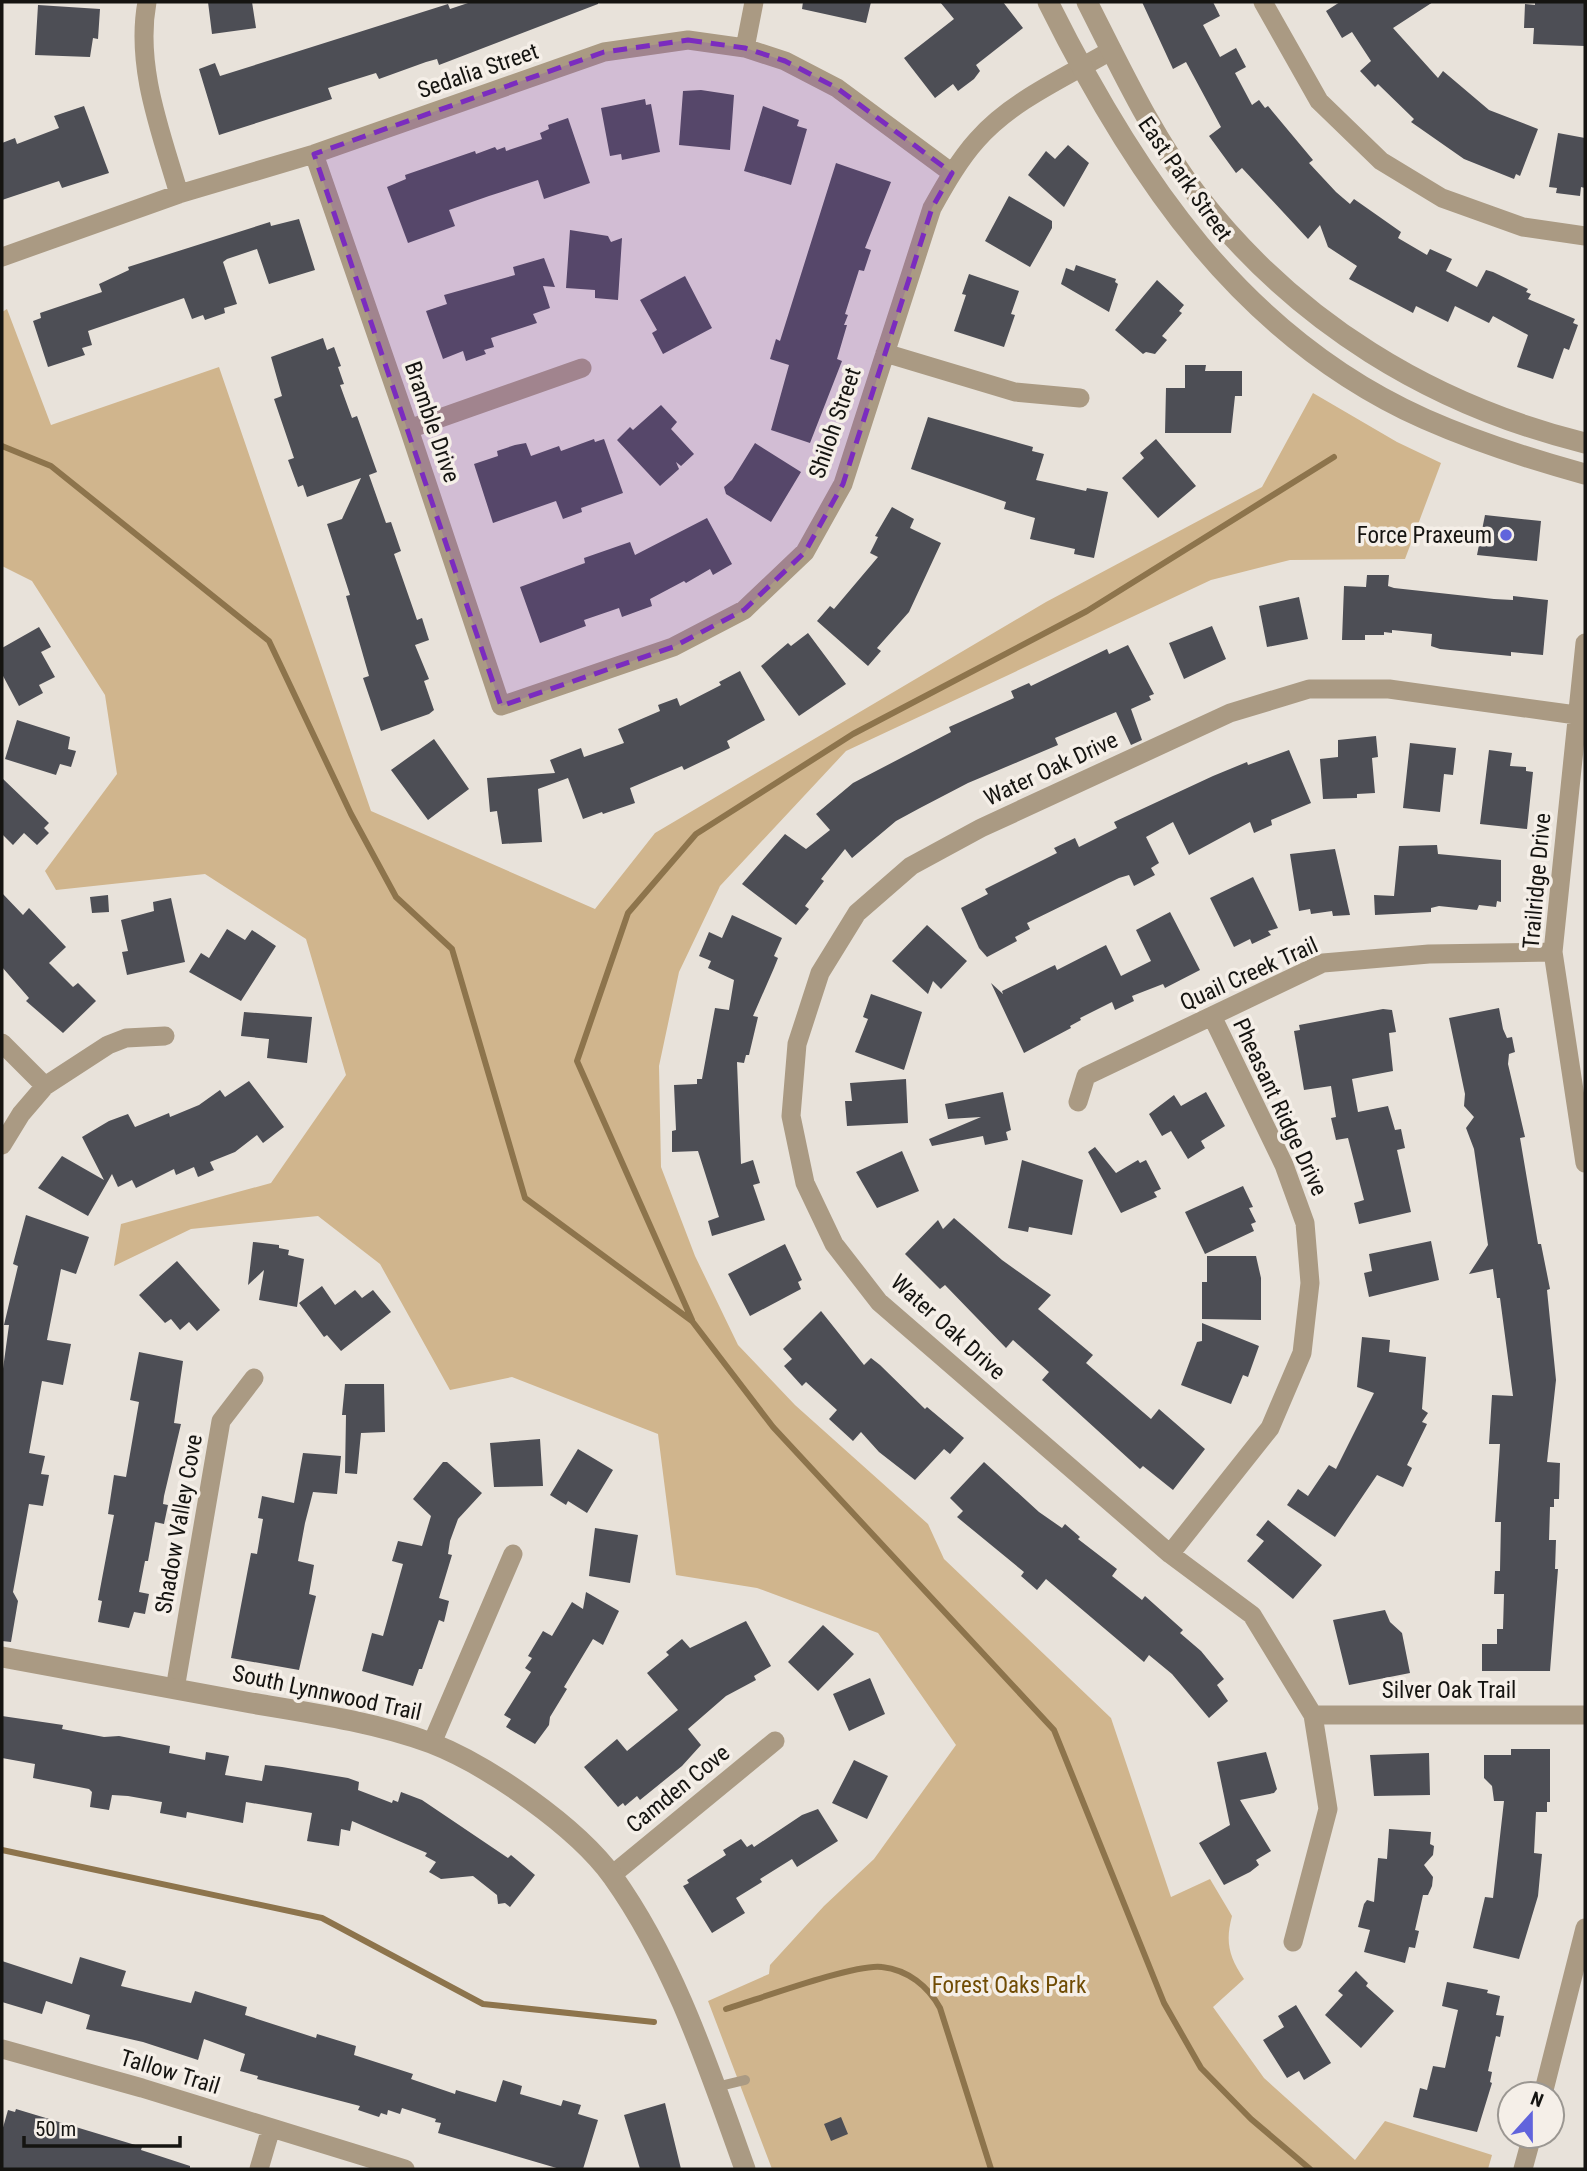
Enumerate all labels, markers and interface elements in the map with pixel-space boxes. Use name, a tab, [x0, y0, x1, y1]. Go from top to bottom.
street label: Sedalia Street	[414, 38, 542, 104]
street label: East Park Street	[1132, 112, 1238, 246]
street label: Bramble Drive	[399, 358, 465, 486]
street label: Shiloh Street	[803, 364, 867, 482]
place label: Force Praxeum	[1357, 522, 1492, 549]
marker: Force Praxeum	[1498, 527, 1514, 543]
street label: Water Oak Drive	[980, 726, 1122, 812]
street label: Trailridge Drive	[1518, 812, 1556, 950]
street label: Quail Creek Trail	[1176, 932, 1322, 1016]
street label: Pheasant Ridge Drive	[1227, 1014, 1333, 1200]
street label: Water Oak Drive	[885, 1269, 1011, 1385]
street label: Shadow Valley Cove	[150, 1432, 208, 1616]
street label: South Lynnwood Trail	[230, 1660, 424, 1726]
street label: Silver Oak Trail	[1382, 1677, 1516, 1704]
street label: Camden Cove	[621, 1739, 735, 1839]
park label: Forest Oaks Park	[932, 1972, 1087, 1999]
street label: Tallow Trail	[117, 2044, 223, 2100]
north arrow	[1496, 2080, 1566, 2150]
text: N	[1527, 2087, 1546, 2112]
scale bar	[24, 2104, 180, 2148]
text: 50 m	[35, 2117, 76, 2141]

